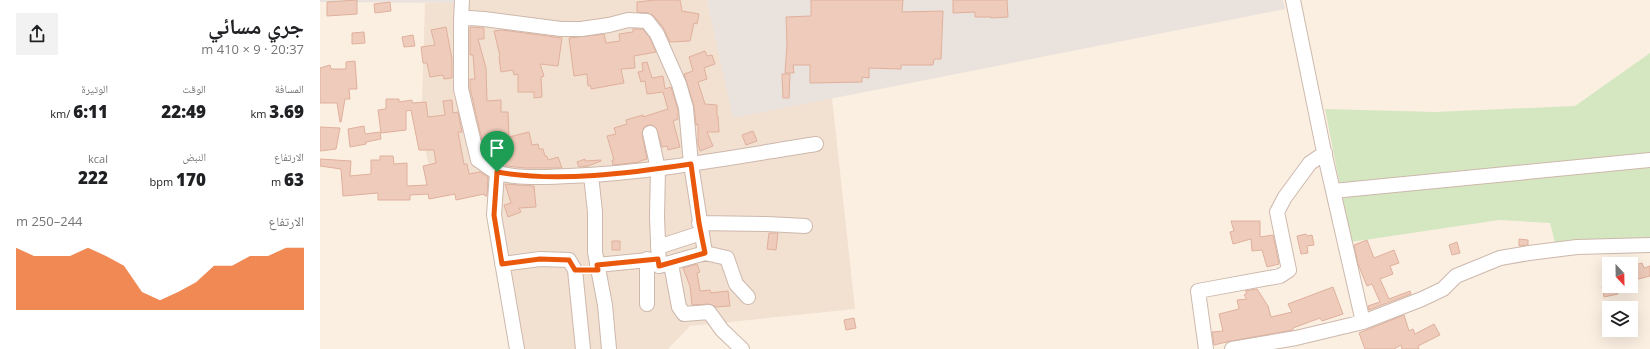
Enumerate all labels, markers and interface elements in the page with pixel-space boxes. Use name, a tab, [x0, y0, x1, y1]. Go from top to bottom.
text: جري مسائي	[208, 10, 304, 40]
button: share	[16, 13, 58, 55]
text: 20:37 · 9 × 410 m	[201, 40, 304, 58]
text: الوتيرة	[81, 81, 108, 96]
text: الوقت	[182, 81, 206, 96]
text: المسافة	[275, 81, 304, 96]
text: 6:11	[73, 100, 108, 123]
text: 22:49	[161, 100, 206, 123]
text: 3.69	[269, 100, 304, 123]
text: /km	[50, 106, 73, 121]
text: km	[250, 106, 269, 121]
pin	[480, 131, 514, 172]
icon: arrive	[486, 137, 508, 159]
text: النبض	[183, 149, 206, 164]
text: الارتفاع	[274, 149, 304, 164]
text: kcal	[88, 151, 108, 166]
text: 222	[78, 166, 108, 189]
text: 170	[176, 168, 206, 191]
text: 63	[284, 168, 304, 191]
text: bpm	[150, 174, 176, 189]
text: m	[271, 174, 284, 189]
text: 244–250 m	[16, 212, 83, 230]
text: الارتفاع	[269, 212, 304, 230]
north arrow	[1602, 257, 1638, 293]
map controls	[1602, 257, 1638, 337]
button: layers	[1602, 301, 1638, 337]

